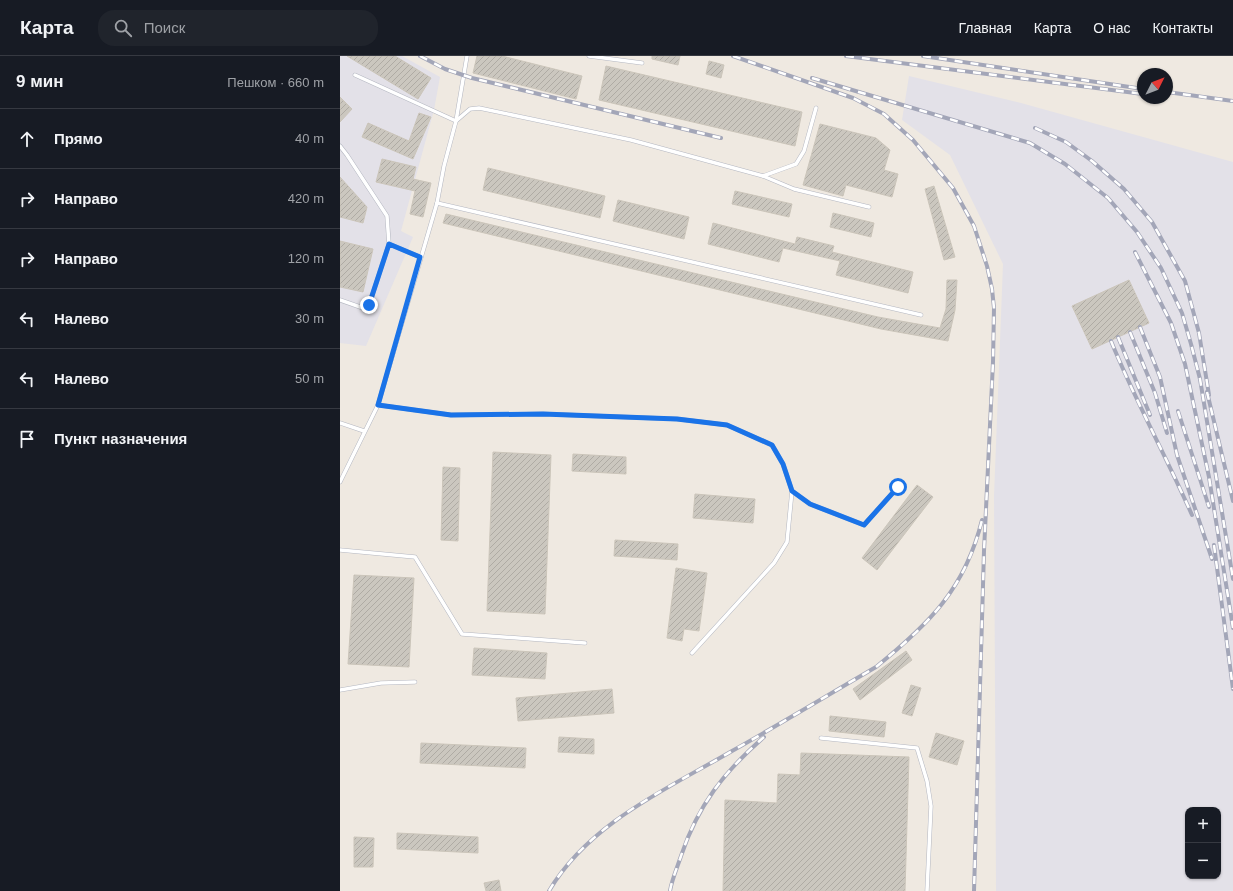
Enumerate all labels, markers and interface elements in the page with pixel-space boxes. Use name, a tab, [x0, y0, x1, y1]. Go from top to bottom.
search box	[98, 10, 378, 46]
text: Карта	[20, 17, 74, 38]
icon: search	[112, 17, 134, 39]
text: Поиск	[144, 19, 185, 36]
text: Главная	[958, 20, 1012, 36]
text: Карта	[1034, 20, 1071, 36]
text: О нас	[1093, 20, 1131, 36]
text: Контакты	[1153, 20, 1213, 36]
north arrow	[1137, 68, 1173, 104]
text: 9 мин	[16, 72, 63, 91]
text: Пешком · 660 m	[227, 75, 324, 90]
icon: ahead	[16, 128, 38, 150]
text: Прямо	[54, 130, 103, 147]
text: 40 m	[295, 131, 324, 146]
icon: right	[16, 188, 38, 210]
text: Направо	[54, 190, 118, 207]
text: 420 m	[288, 191, 324, 206]
icon: right	[16, 248, 38, 270]
text: Направо	[54, 250, 118, 267]
text: 120 m	[288, 251, 324, 266]
route end	[360, 296, 378, 314]
icon: left	[16, 308, 38, 330]
text: Налево	[54, 310, 109, 327]
text: 30 m	[295, 311, 324, 326]
icon: left	[16, 368, 38, 390]
text: Налево	[54, 370, 109, 387]
text: 50 m	[295, 371, 324, 386]
icon: arrive	[16, 428, 38, 450]
text: Пункт назначения	[54, 430, 187, 447]
route start	[889, 478, 907, 496]
map controls	[1185, 807, 1221, 879]
button: +	[1185, 807, 1221, 843]
button: −	[1185, 843, 1221, 879]

